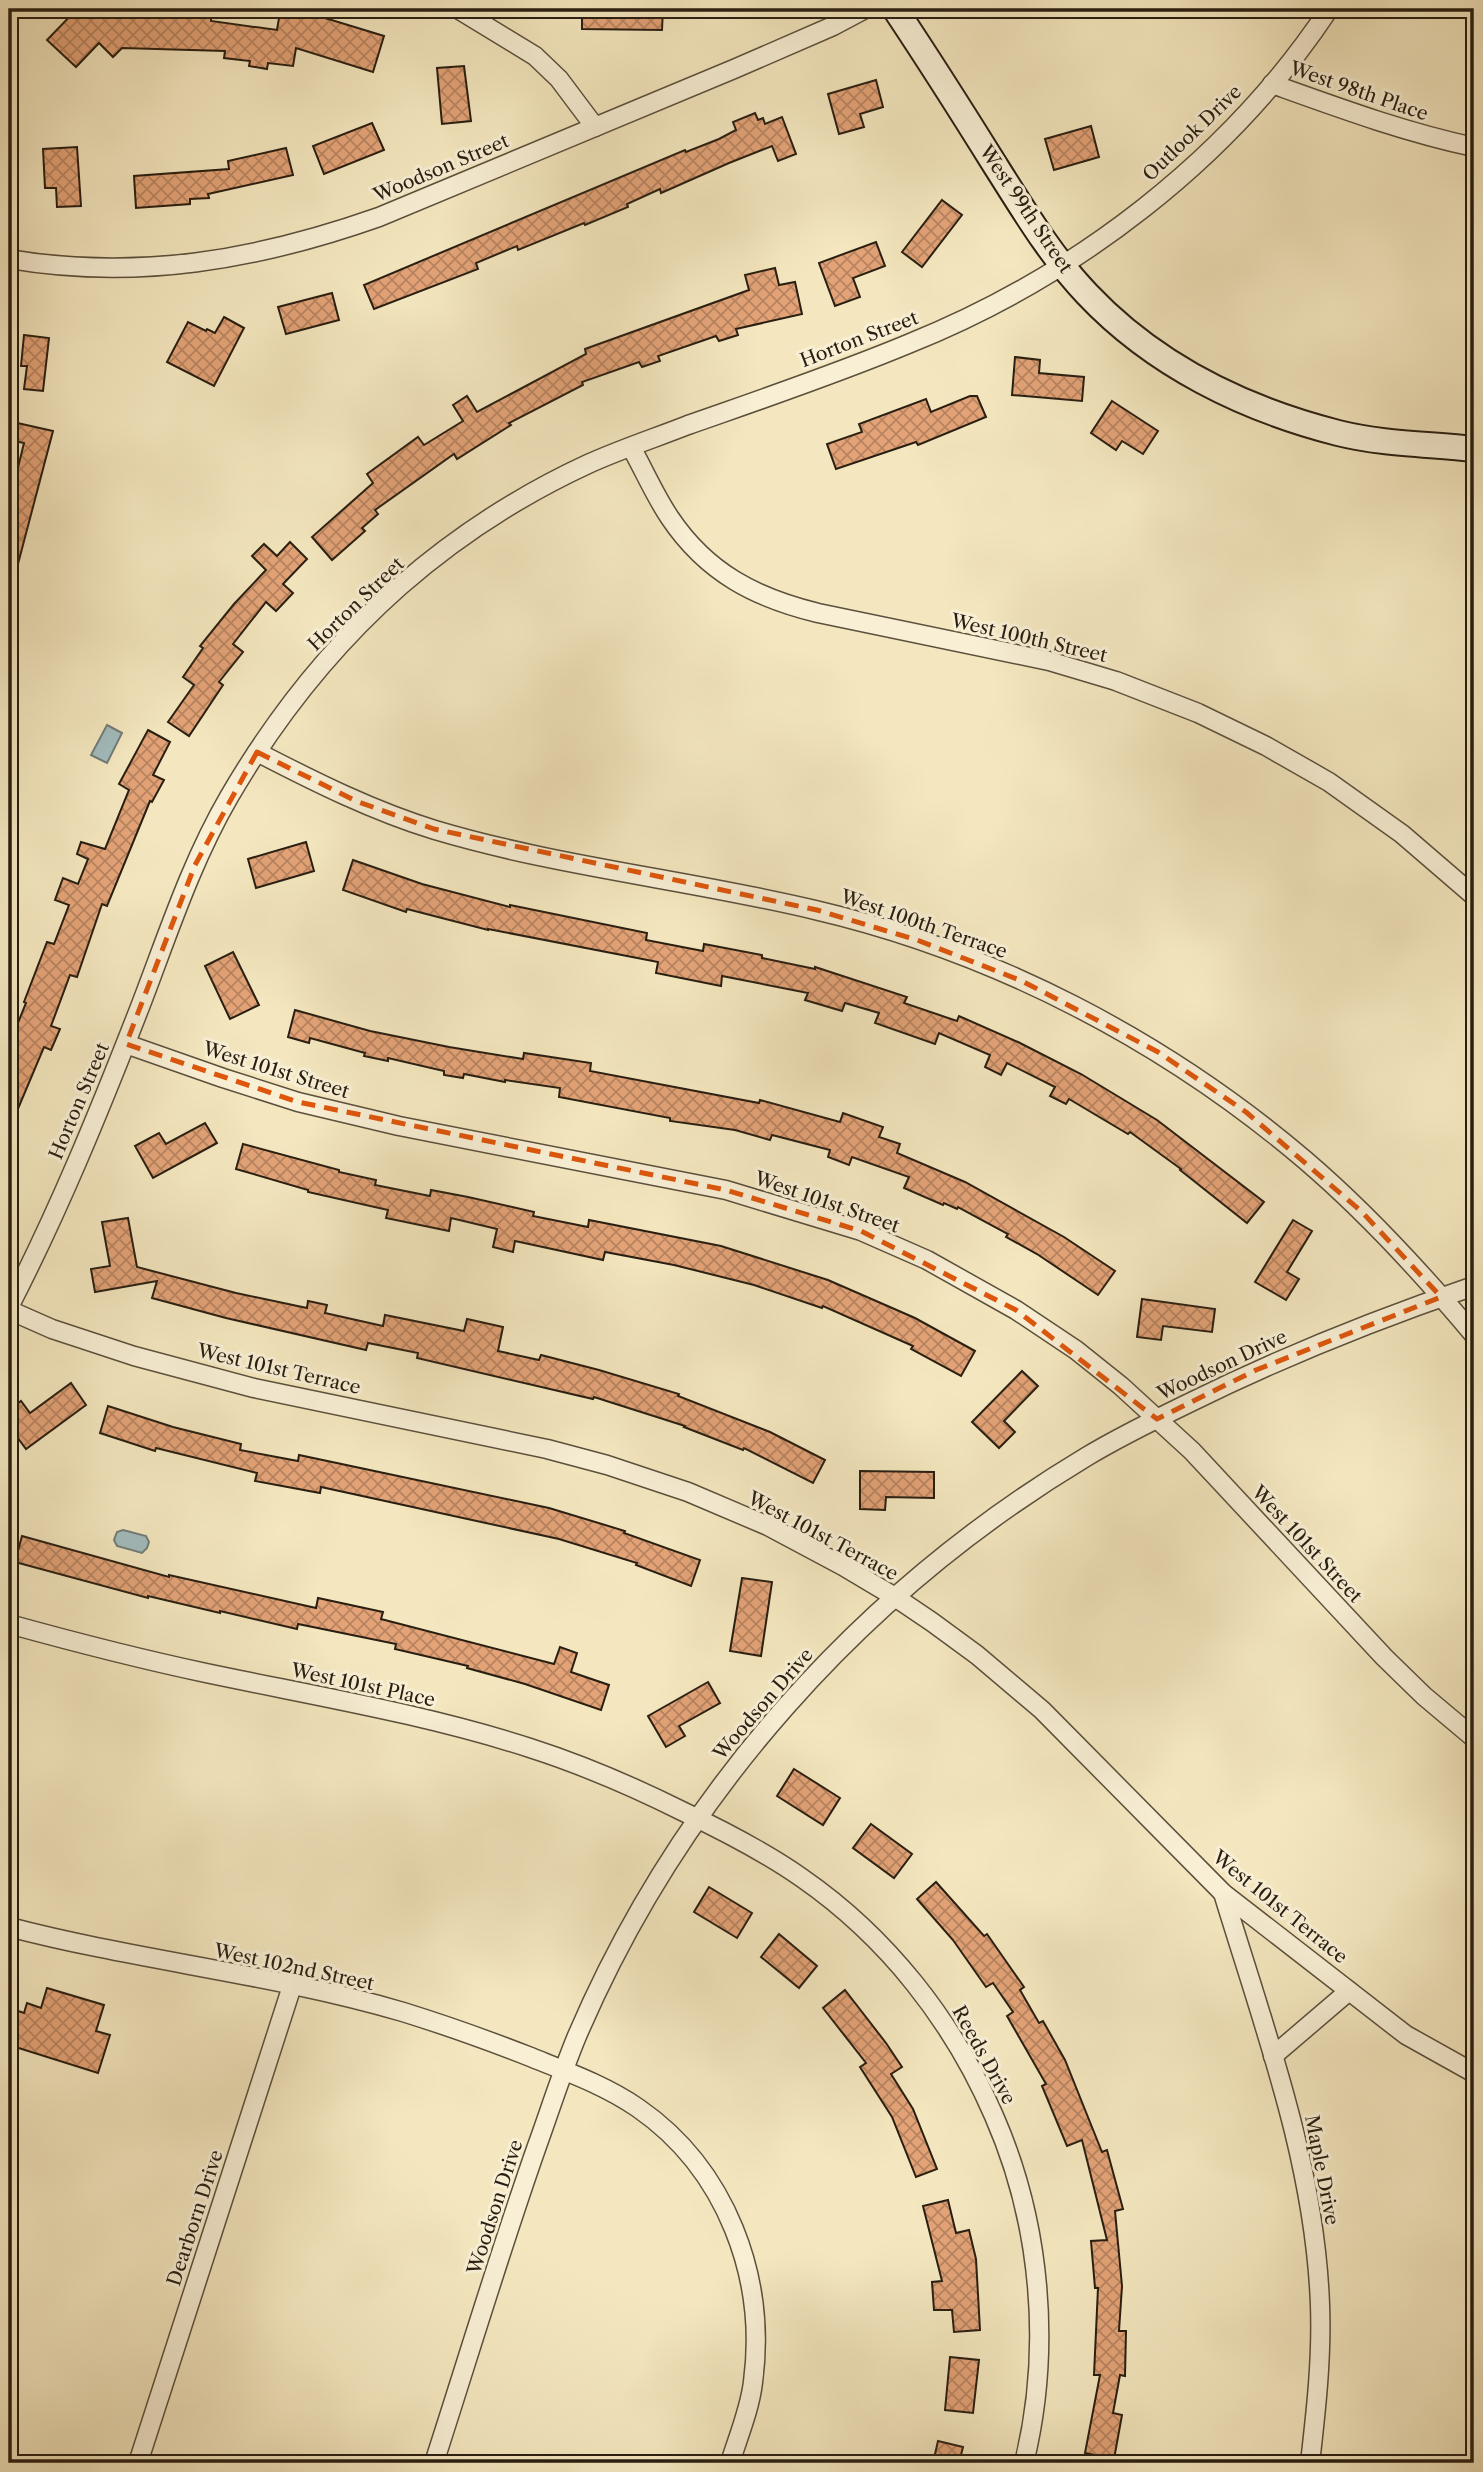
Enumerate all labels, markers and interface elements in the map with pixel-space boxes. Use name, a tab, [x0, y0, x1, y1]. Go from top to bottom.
street label: West 98th Place	[1286, 56, 1431, 125]
street label: Outlook Drive	[1138, 80, 1246, 186]
street label: Woodson Street	[369, 129, 512, 207]
street label: West 99th Street	[974, 140, 1078, 278]
street label: Horton Street	[797, 306, 922, 372]
street label: Horton Street	[303, 552, 409, 656]
street label: West 100th Street	[948, 609, 1109, 667]
street label: West 100th Terrace	[837, 884, 1010, 963]
street label: West 101st Street	[199, 1037, 352, 1103]
street label: Horton Street	[44, 1039, 114, 1163]
street label: West 101st Street	[751, 1166, 903, 1238]
street label: Woodson Drive	[1153, 1325, 1290, 1405]
street label: West 101st Terrace	[194, 1339, 363, 1399]
street label: West 101st Street	[1246, 1480, 1367, 1607]
street label: West 101st Terrace	[743, 1486, 902, 1585]
street label: Woodson Drive	[708, 1644, 818, 1765]
street label: West 101st Place	[288, 1658, 437, 1711]
street label: West 101st Terrace	[1207, 1845, 1352, 1968]
street label: West 102nd Street	[211, 1939, 376, 1995]
street label: Reeds Drive	[947, 2002, 1021, 2108]
street label: Maple Drive	[1300, 2113, 1344, 2227]
street label: Woodson Drive	[462, 2137, 528, 2278]
street label: Dearborn Drive	[162, 2147, 228, 2289]

